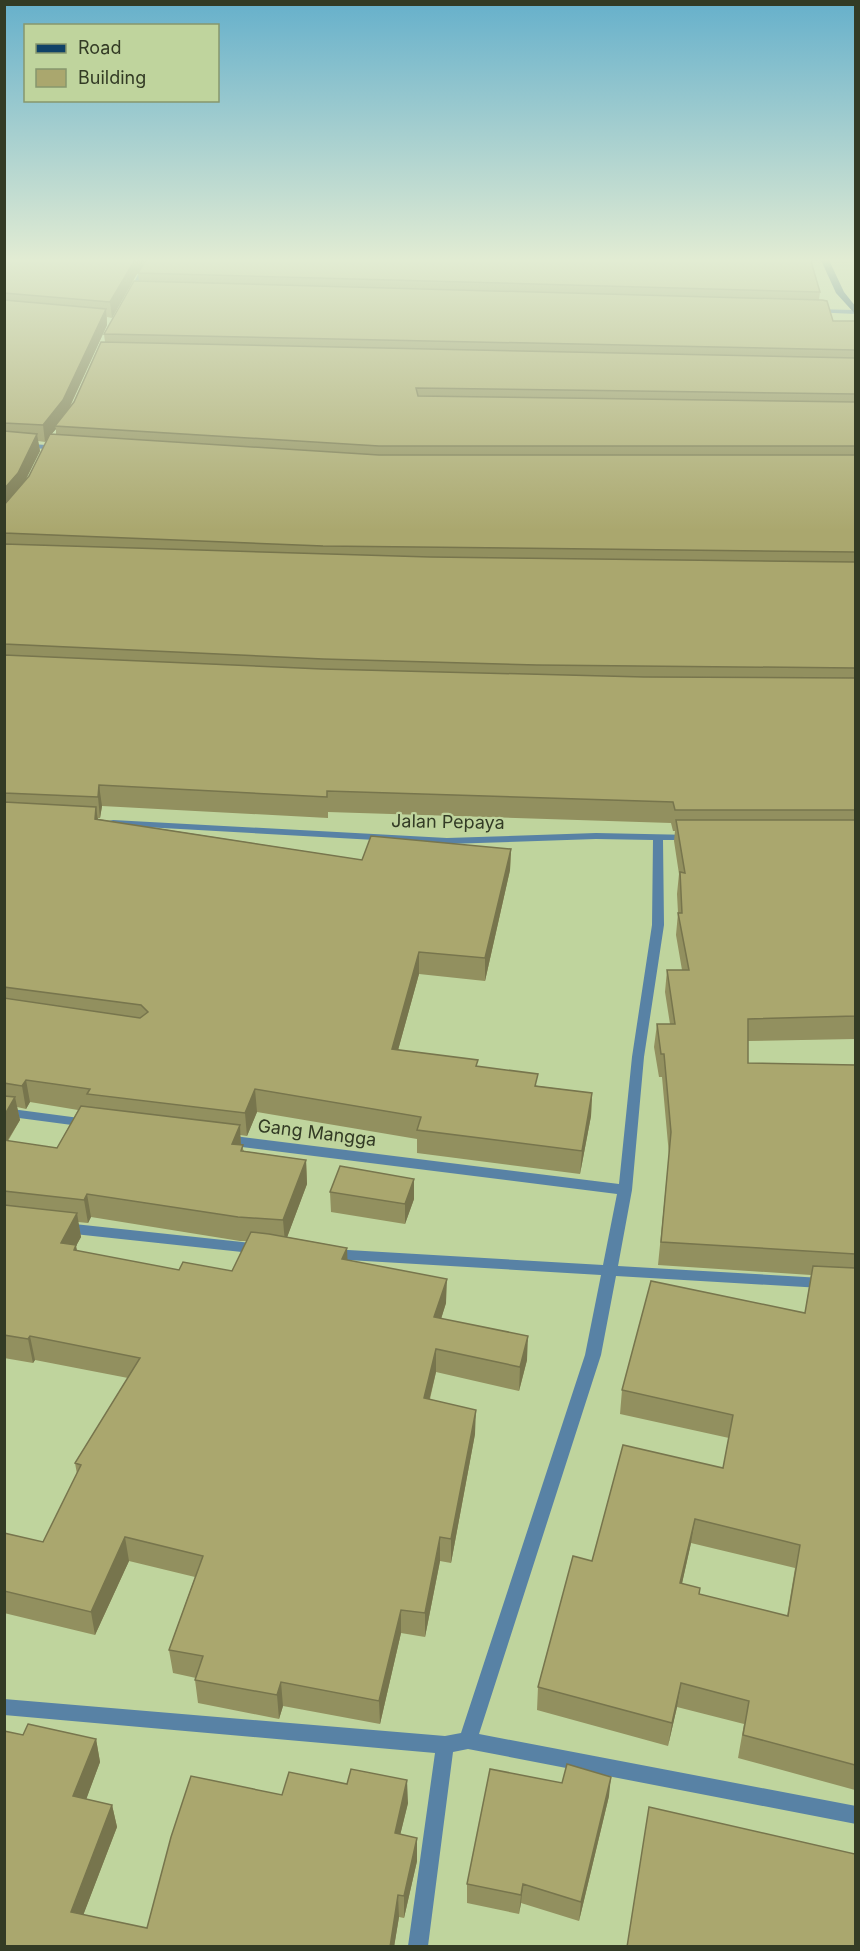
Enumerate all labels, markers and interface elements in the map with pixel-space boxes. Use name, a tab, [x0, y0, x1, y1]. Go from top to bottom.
legend	[24, 24, 219, 102]
text: Road	[78, 37, 121, 58]
text: Building	[78, 67, 146, 88]
street label: Jalan Pepaya	[391, 810, 505, 833]
street label: Gang Mangga	[256, 1115, 378, 1150]

